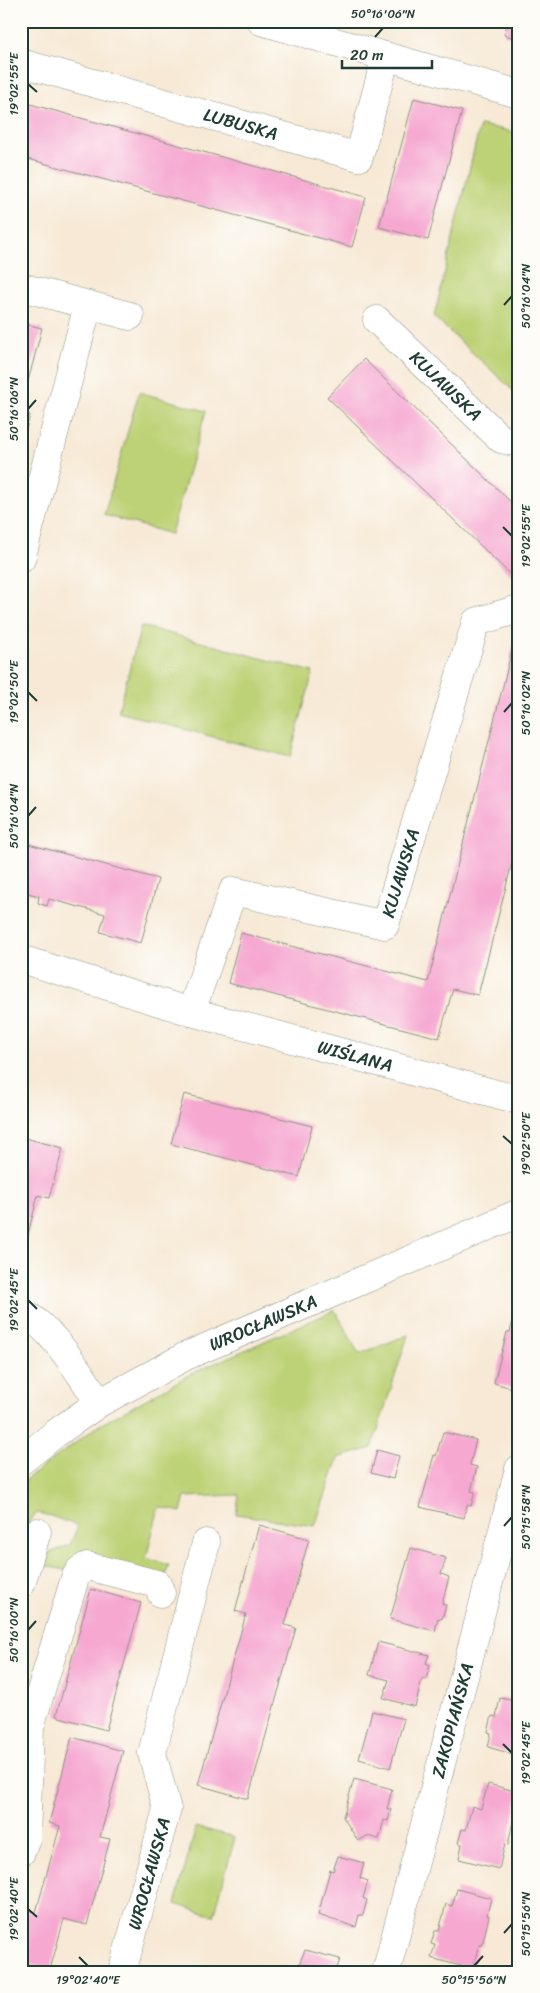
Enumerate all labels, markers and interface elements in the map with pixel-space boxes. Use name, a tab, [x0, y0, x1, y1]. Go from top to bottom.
text: 50°16'06"N	[351, 3, 416, 25]
scale bar	[342, 38, 432, 70]
text: 20 m	[350, 42, 384, 68]
text: 19°02'55"E	[3, 51, 25, 115]
street label: LUBUSKA	[200, 99, 281, 150]
text: 50°16'04"N	[515, 263, 537, 328]
street label: KUJAWSKA	[401, 343, 490, 429]
text: 50°16'06"N	[3, 376, 25, 441]
text: 19°02'55"E	[515, 503, 537, 567]
text: 19°02'50"E	[3, 659, 25, 724]
text: 50°16'02"N	[515, 670, 537, 735]
text: 50°16'04"N	[3, 783, 25, 848]
street label: KUJAWSKA	[372, 825, 429, 921]
street label: WIŚLANA	[314, 1031, 396, 1081]
text: 19°02'50"E	[515, 1111, 537, 1176]
text: 19°02'45"E	[3, 1267, 25, 1332]
street label: WROCŁAWSKA	[204, 1286, 322, 1360]
text: 50°15'58"N	[515, 1484, 537, 1549]
text: 50°16'00"N	[3, 1597, 25, 1662]
street label: ZAKOPIAŃSKA	[422, 1659, 483, 1782]
text: 19°02'45"E	[515, 1720, 537, 1785]
street label: WROCŁAWSKA	[118, 1814, 180, 1933]
text: 19°02'40"E	[3, 1876, 25, 1941]
text: 50°15'56"N	[515, 1891, 537, 1956]
text: 19°02'40"E	[56, 1969, 121, 1991]
text: 50°15'56"N	[442, 1969, 507, 1991]

